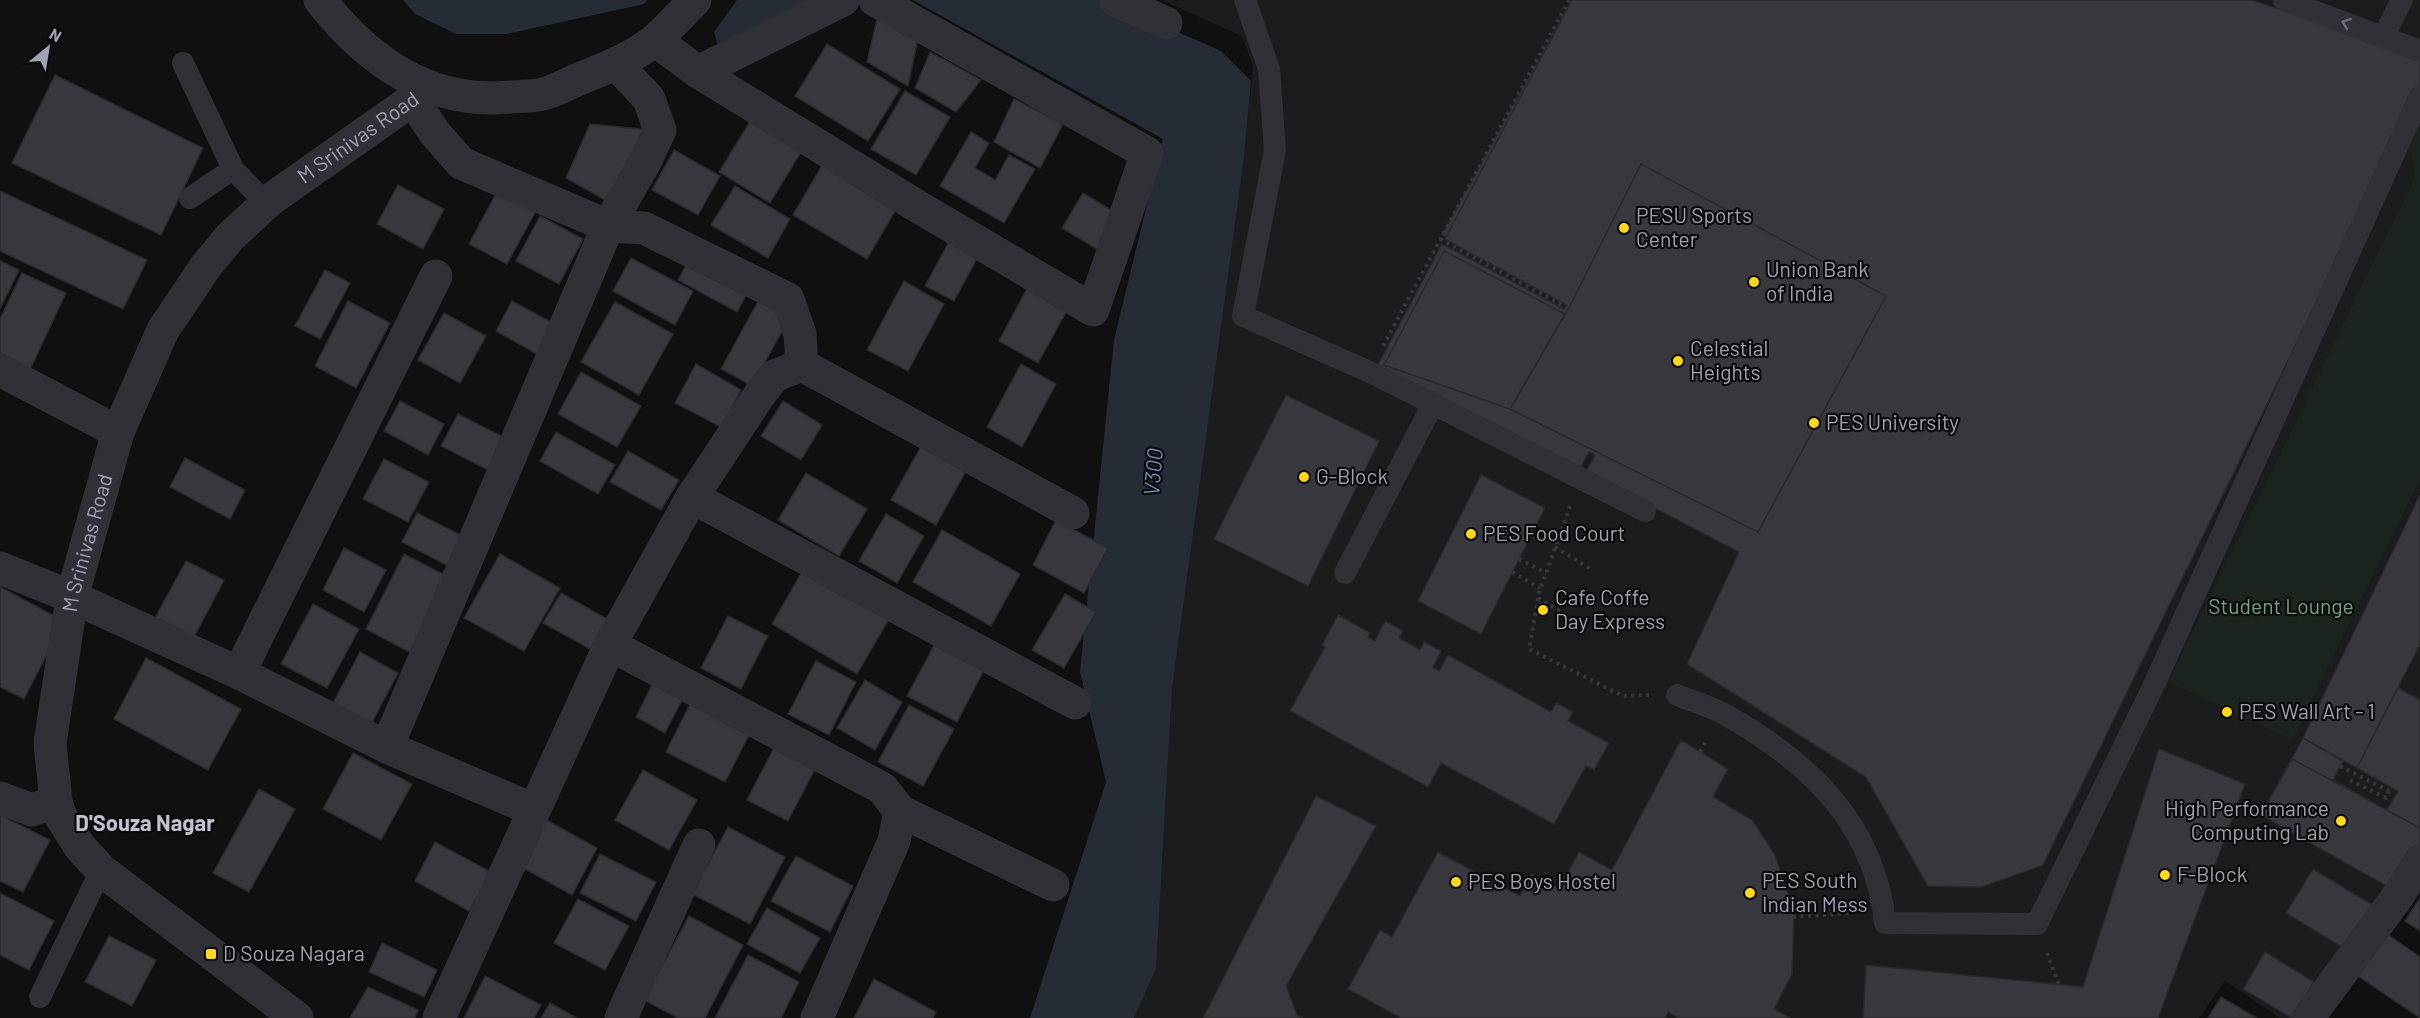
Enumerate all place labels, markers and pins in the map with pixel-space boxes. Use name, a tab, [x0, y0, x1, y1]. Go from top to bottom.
place label: PESU Sports Center	[1636, 202, 1752, 251]
marker: PESU Sports Center	[1617, 221, 1631, 235]
place label: Union Bank of India	[1766, 256, 1869, 305]
marker: Union Bank of India	[1747, 275, 1761, 289]
place label: Celestial Heights	[1690, 335, 1768, 384]
marker: Celestial Heights	[1671, 354, 1685, 368]
place label: PES University	[1826, 409, 1959, 434]
marker: PES University	[1807, 416, 1821, 430]
place label: G-Block	[1316, 463, 1388, 488]
marker: G-Block	[1297, 470, 1311, 484]
place label: PES Food Court	[1483, 520, 1625, 545]
marker: PES Food Court	[1464, 527, 1478, 541]
place label: Cafe Coffe Day Express	[1555, 584, 1665, 633]
marker: Cafe Coffe Day Express	[1536, 603, 1550, 617]
place label: PES Wall Art - 1	[2239, 698, 2375, 723]
marker: PES Wall Art - 1	[2220, 705, 2234, 719]
place label: High Performance Computing Lab	[2165, 795, 2329, 844]
marker: High Performance Computing Lab	[2334, 814, 2348, 828]
place label: F-Block	[2177, 861, 2247, 886]
place label: PES South Indian Mess	[1762, 867, 1868, 916]
place label: PES Boys Hostel	[1468, 868, 1616, 893]
marker: F-Block	[2158, 868, 2172, 882]
marker: PES Boys Hostel	[1449, 875, 1463, 889]
marker: PES South Indian Mess	[1743, 886, 1757, 900]
place label: D Souza Nagara	[223, 940, 365, 965]
marker: D Souza Nagara	[204, 947, 218, 961]

